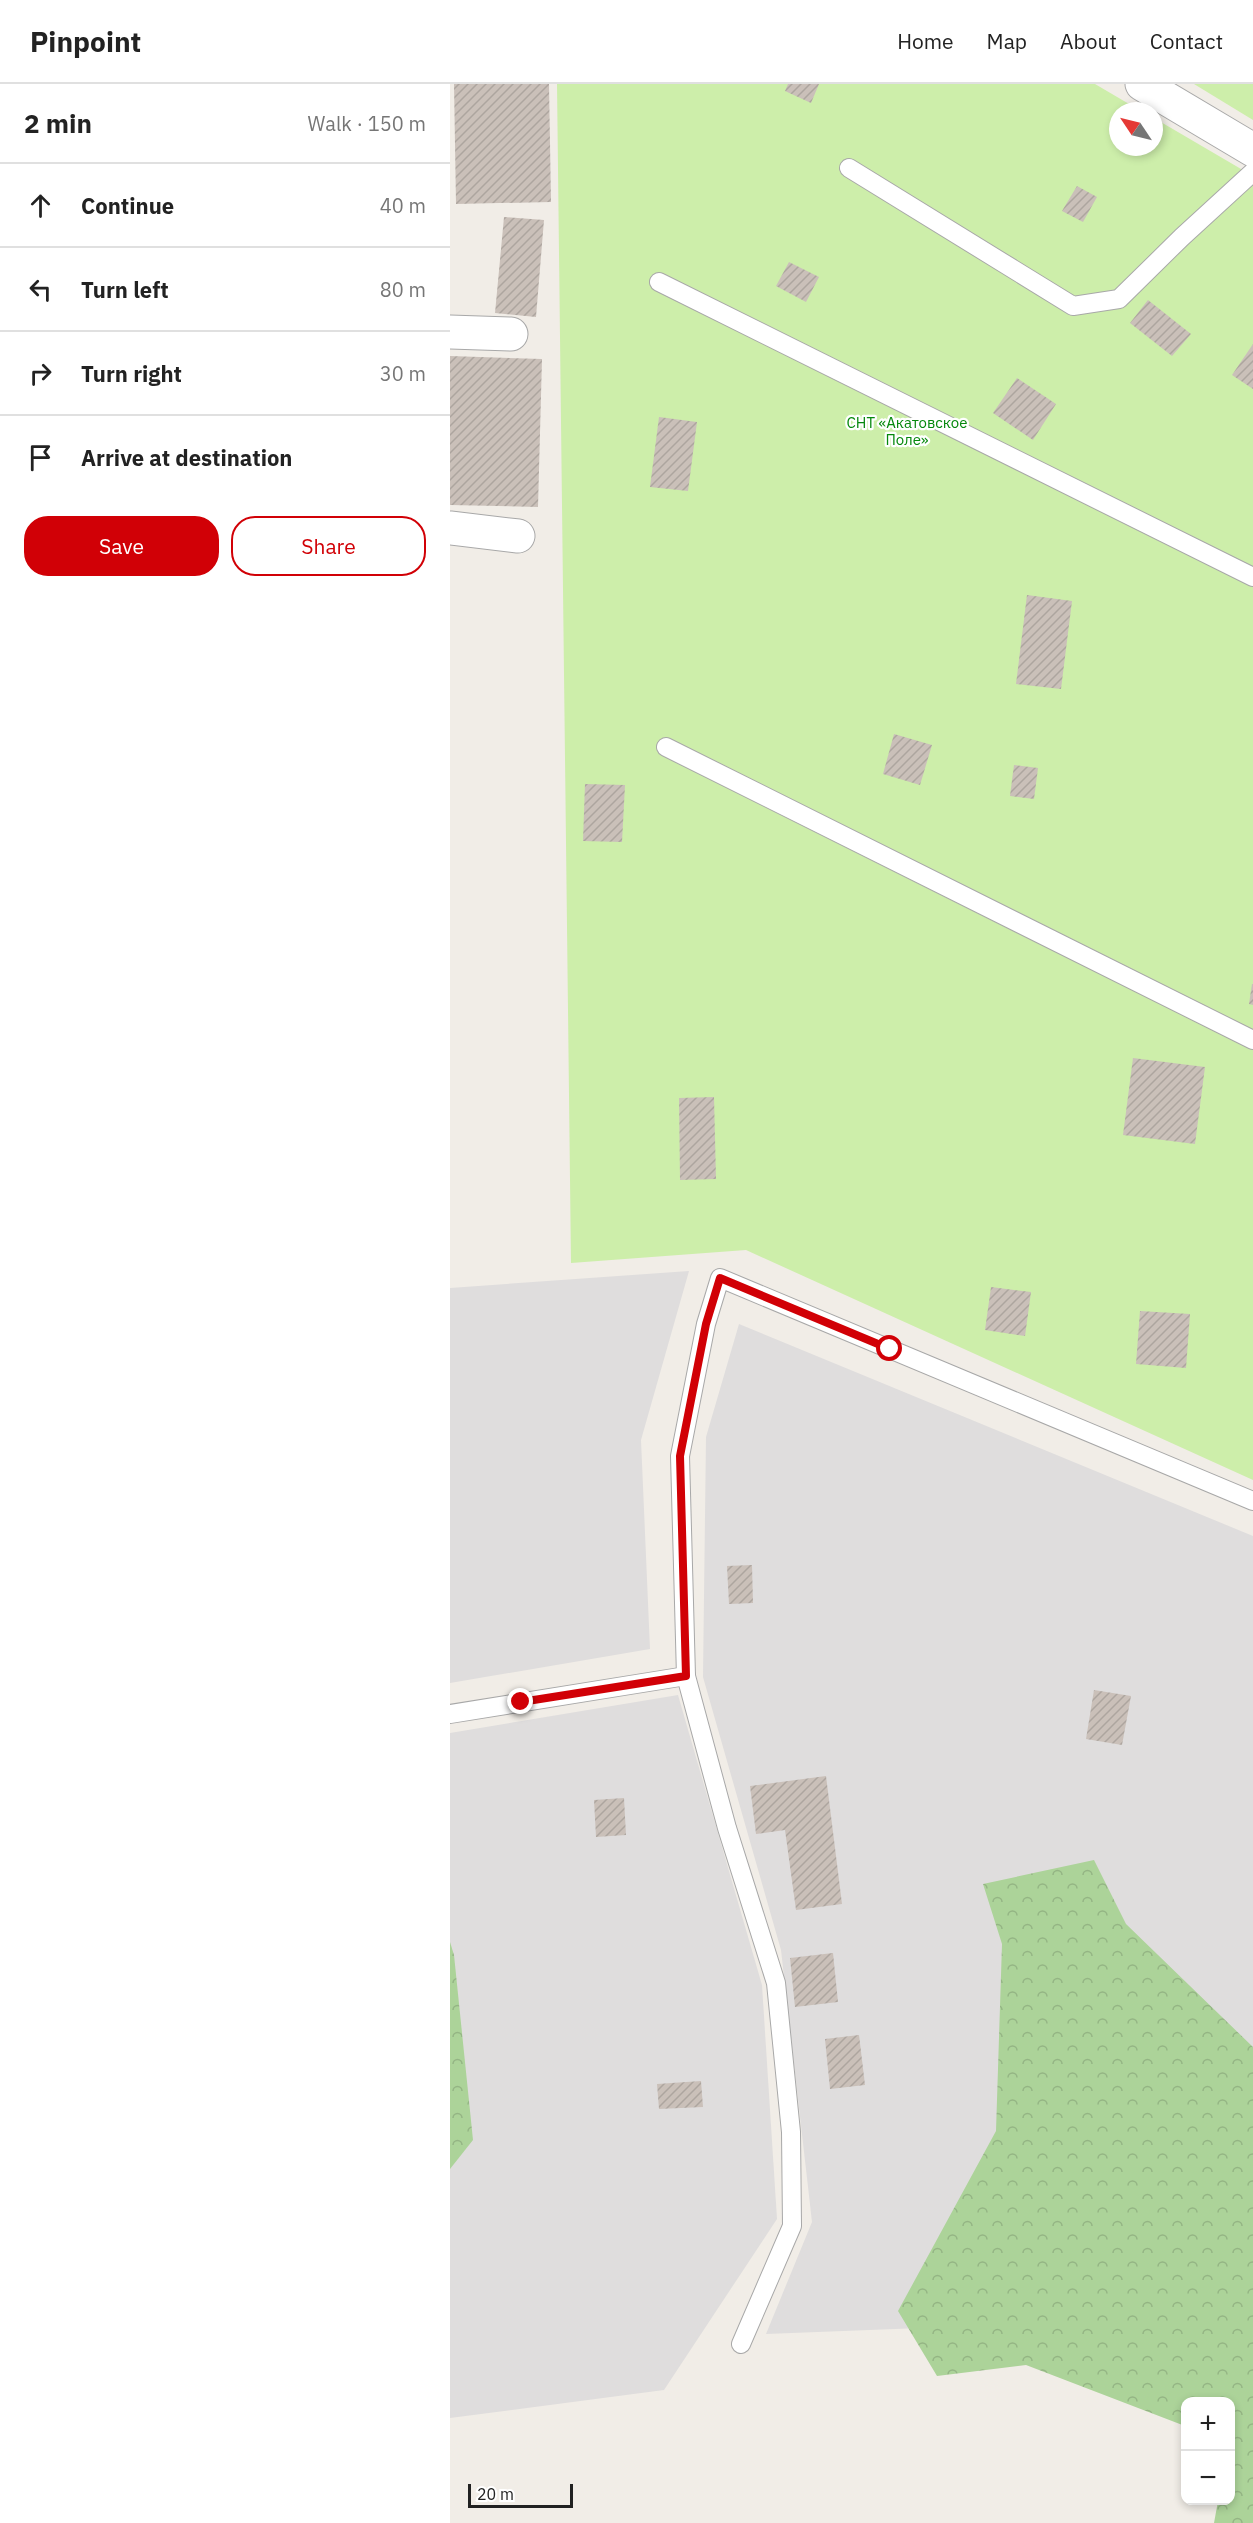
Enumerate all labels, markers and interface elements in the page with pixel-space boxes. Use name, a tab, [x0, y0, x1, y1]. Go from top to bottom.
text: Pinpoint	[30, 23, 141, 60]
text: Home	[897, 27, 954, 55]
text: Map	[987, 27, 1027, 55]
text: About	[1060, 27, 1117, 55]
text: Contact	[1150, 27, 1223, 55]
north arrow	[1109, 102, 1163, 156]
text: 2 min	[24, 106, 92, 140]
text: Walk · 150 m	[308, 110, 426, 137]
icon: ahead	[24, 189, 57, 222]
text: Continue	[81, 191, 174, 220]
text: 40 m	[380, 192, 426, 219]
icon: left	[24, 273, 57, 306]
text: Turn left	[81, 275, 169, 304]
text: 80 m	[380, 276, 426, 303]
icon: right	[24, 357, 57, 390]
text: Turn right	[81, 359, 182, 388]
text: 30 m	[380, 360, 426, 387]
park label: СНТ «Акатовское Поле»	[846, 413, 968, 449]
icon: arrive	[24, 441, 57, 474]
text: Arrive at destination	[81, 443, 292, 472]
button: Save	[24, 516, 219, 576]
button: Share	[231, 516, 426, 576]
route start	[876, 1335, 902, 1361]
route end	[507, 1688, 533, 1714]
map controls	[1181, 2397, 1235, 2505]
button: +	[1181, 2397, 1235, 2451]
button: −	[1181, 2451, 1235, 2505]
scale bar	[468, 2481, 573, 2508]
text: 20 m	[477, 2484, 514, 2504]

